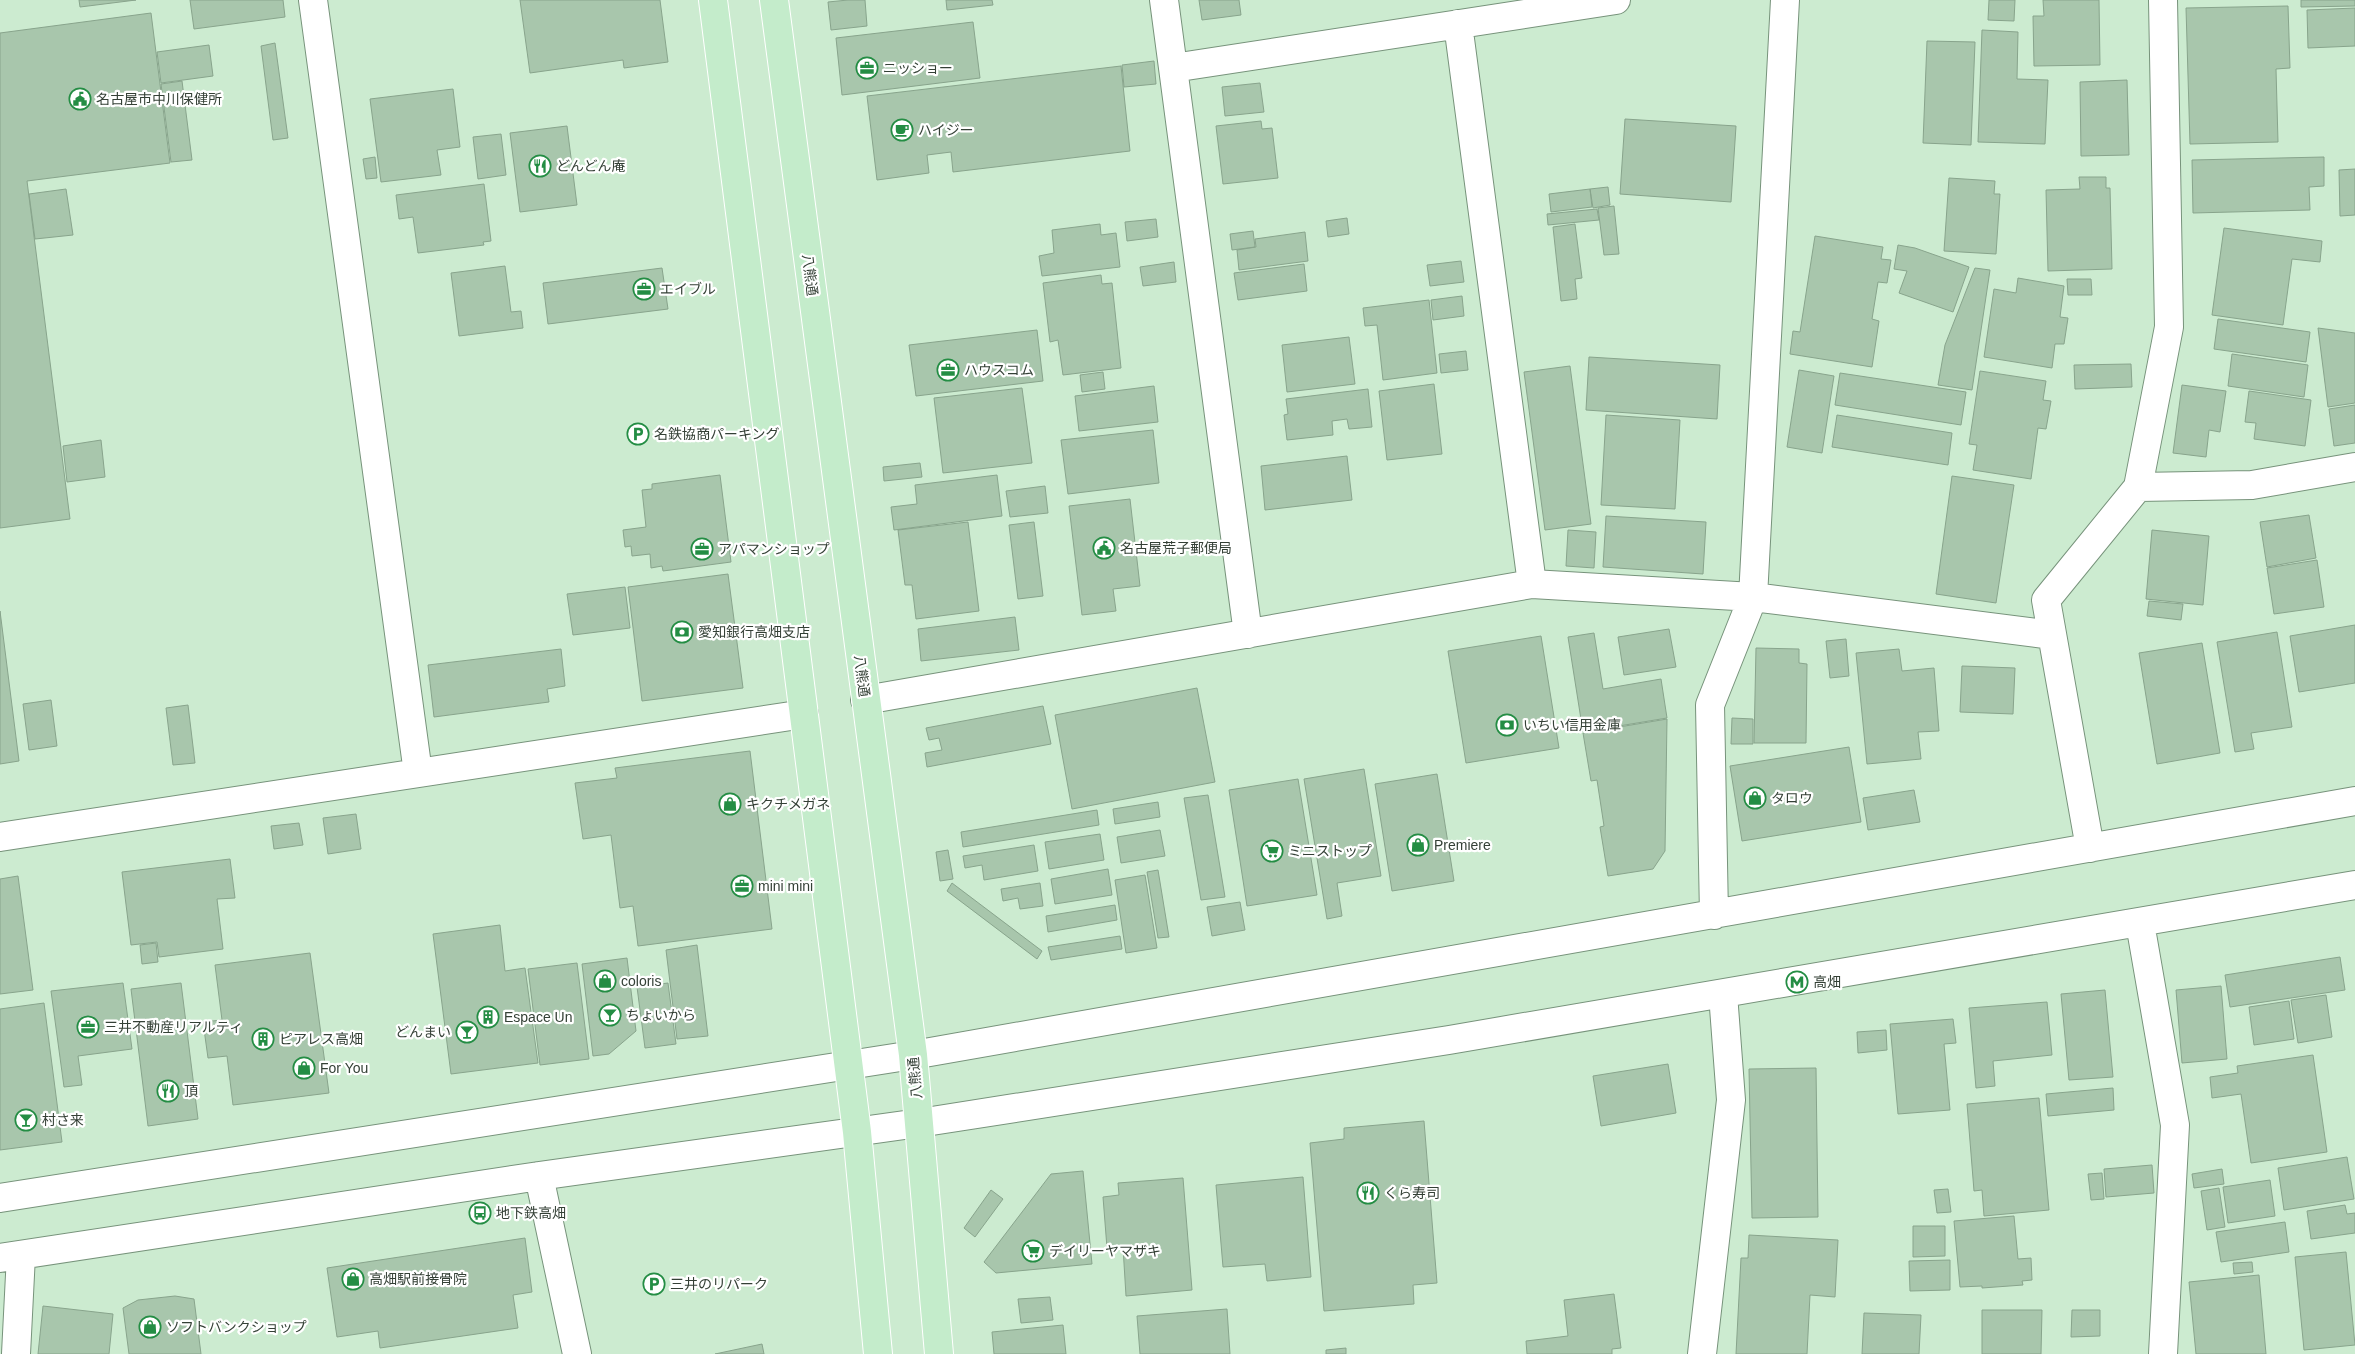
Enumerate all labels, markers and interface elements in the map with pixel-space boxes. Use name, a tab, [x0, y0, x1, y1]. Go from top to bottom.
office icon: ニッショー	[855, 56, 879, 80]
place label: ニッショー	[883, 60, 953, 76]
public building icon: 名古屋市中川保健所	[68, 87, 92, 111]
place label: 名古屋市中川保健所	[96, 91, 222, 107]
cafe icon: ハイジー	[890, 118, 914, 142]
place label: ハイジー	[918, 122, 974, 138]
restaurant icon: どんどん庵	[528, 154, 552, 178]
place label: どんどん庵	[556, 158, 626, 174]
street label: 八熊通	[800, 253, 820, 297]
office icon: エイブル	[632, 277, 656, 301]
place label: エイブル	[660, 281, 716, 297]
office icon: ハウスコム	[936, 358, 960, 382]
place label: ハウスコム	[964, 362, 1034, 378]
parking icon: 名鉄協商パーキング	[626, 422, 650, 446]
place label: 名鉄協商パーキング	[654, 426, 780, 442]
public building icon: 名古屋荒子郵便局	[1092, 536, 1116, 560]
office icon: アパマンショップ	[690, 537, 714, 561]
place label: 名古屋荒子郵便局	[1120, 540, 1232, 556]
place label: アパマンショップ	[718, 541, 830, 557]
bank icon: 愛知銀行高畑支店	[670, 620, 694, 644]
place label: 愛知銀行高畑支店	[698, 624, 810, 640]
street label: 八熊通	[852, 654, 872, 698]
bank icon: いちい信用金庫	[1495, 713, 1519, 737]
place label: いちい信用金庫	[1523, 717, 1621, 733]
shop icon: タロウ	[1743, 786, 1767, 810]
place label: タロウ	[1771, 790, 1813, 806]
shop icon: キクチメガネ	[718, 792, 742, 816]
place label: キクチメガネ	[746, 796, 830, 812]
shop icon: Premiere	[1406, 833, 1430, 857]
place label: Premiere	[1434, 837, 1491, 853]
supermarket icon: ミニストップ	[1260, 839, 1284, 863]
place label: ミニストップ	[1288, 843, 1372, 859]
office icon: mini mini	[730, 874, 754, 898]
place label: mini mini	[758, 878, 813, 894]
shop icon: coloris	[593, 969, 617, 993]
metro station icon: 高畑	[1785, 970, 1809, 994]
place label: coloris	[621, 973, 661, 989]
place label: 高畑	[1813, 974, 1841, 990]
bar icon: ちょいから	[598, 1003, 622, 1027]
building icon: Espace Un	[476, 1005, 500, 1029]
place label: ちょいから	[626, 1007, 696, 1023]
place label: Espace Un	[504, 1009, 572, 1025]
office icon: 三井不動産リアルティ	[76, 1015, 100, 1039]
place label: 三井不動産リアルティ	[104, 1019, 243, 1035]
bar icon: どんまい	[455, 1020, 479, 1044]
place label: どんまい	[395, 1024, 451, 1040]
building icon: ピアレス高畑	[251, 1027, 275, 1051]
place label: ピアレス高畑	[279, 1031, 363, 1047]
shop icon: For You	[292, 1056, 316, 1080]
street label: 八熊通	[905, 1056, 925, 1100]
place label: For You	[320, 1060, 368, 1076]
restaurant icon: 頂	[156, 1079, 180, 1103]
place label: 頂	[184, 1083, 198, 1099]
bar icon: 村さ来	[14, 1108, 38, 1132]
place label: 村さ来	[42, 1112, 84, 1128]
restaurant icon: くら寿司	[1356, 1181, 1380, 1205]
place label: くら寿司	[1384, 1185, 1440, 1201]
bus stop icon: 地下鉄高畑	[468, 1201, 492, 1225]
place label: 地下鉄高畑	[496, 1205, 566, 1221]
supermarket icon: デイリーヤマザキ	[1021, 1239, 1045, 1263]
place label: デイリーヤマザキ	[1049, 1243, 1161, 1259]
shop icon: 高畑駅前接骨院	[341, 1267, 365, 1291]
place label: 高畑駅前接骨院	[369, 1271, 467, 1287]
parking icon: 三井のリパーク	[642, 1272, 666, 1296]
place label: 三井のリパーク	[670, 1276, 768, 1292]
shop icon: ソフトバンクショップ	[138, 1315, 162, 1339]
place label: ソフトバンクショップ	[166, 1319, 307, 1335]

